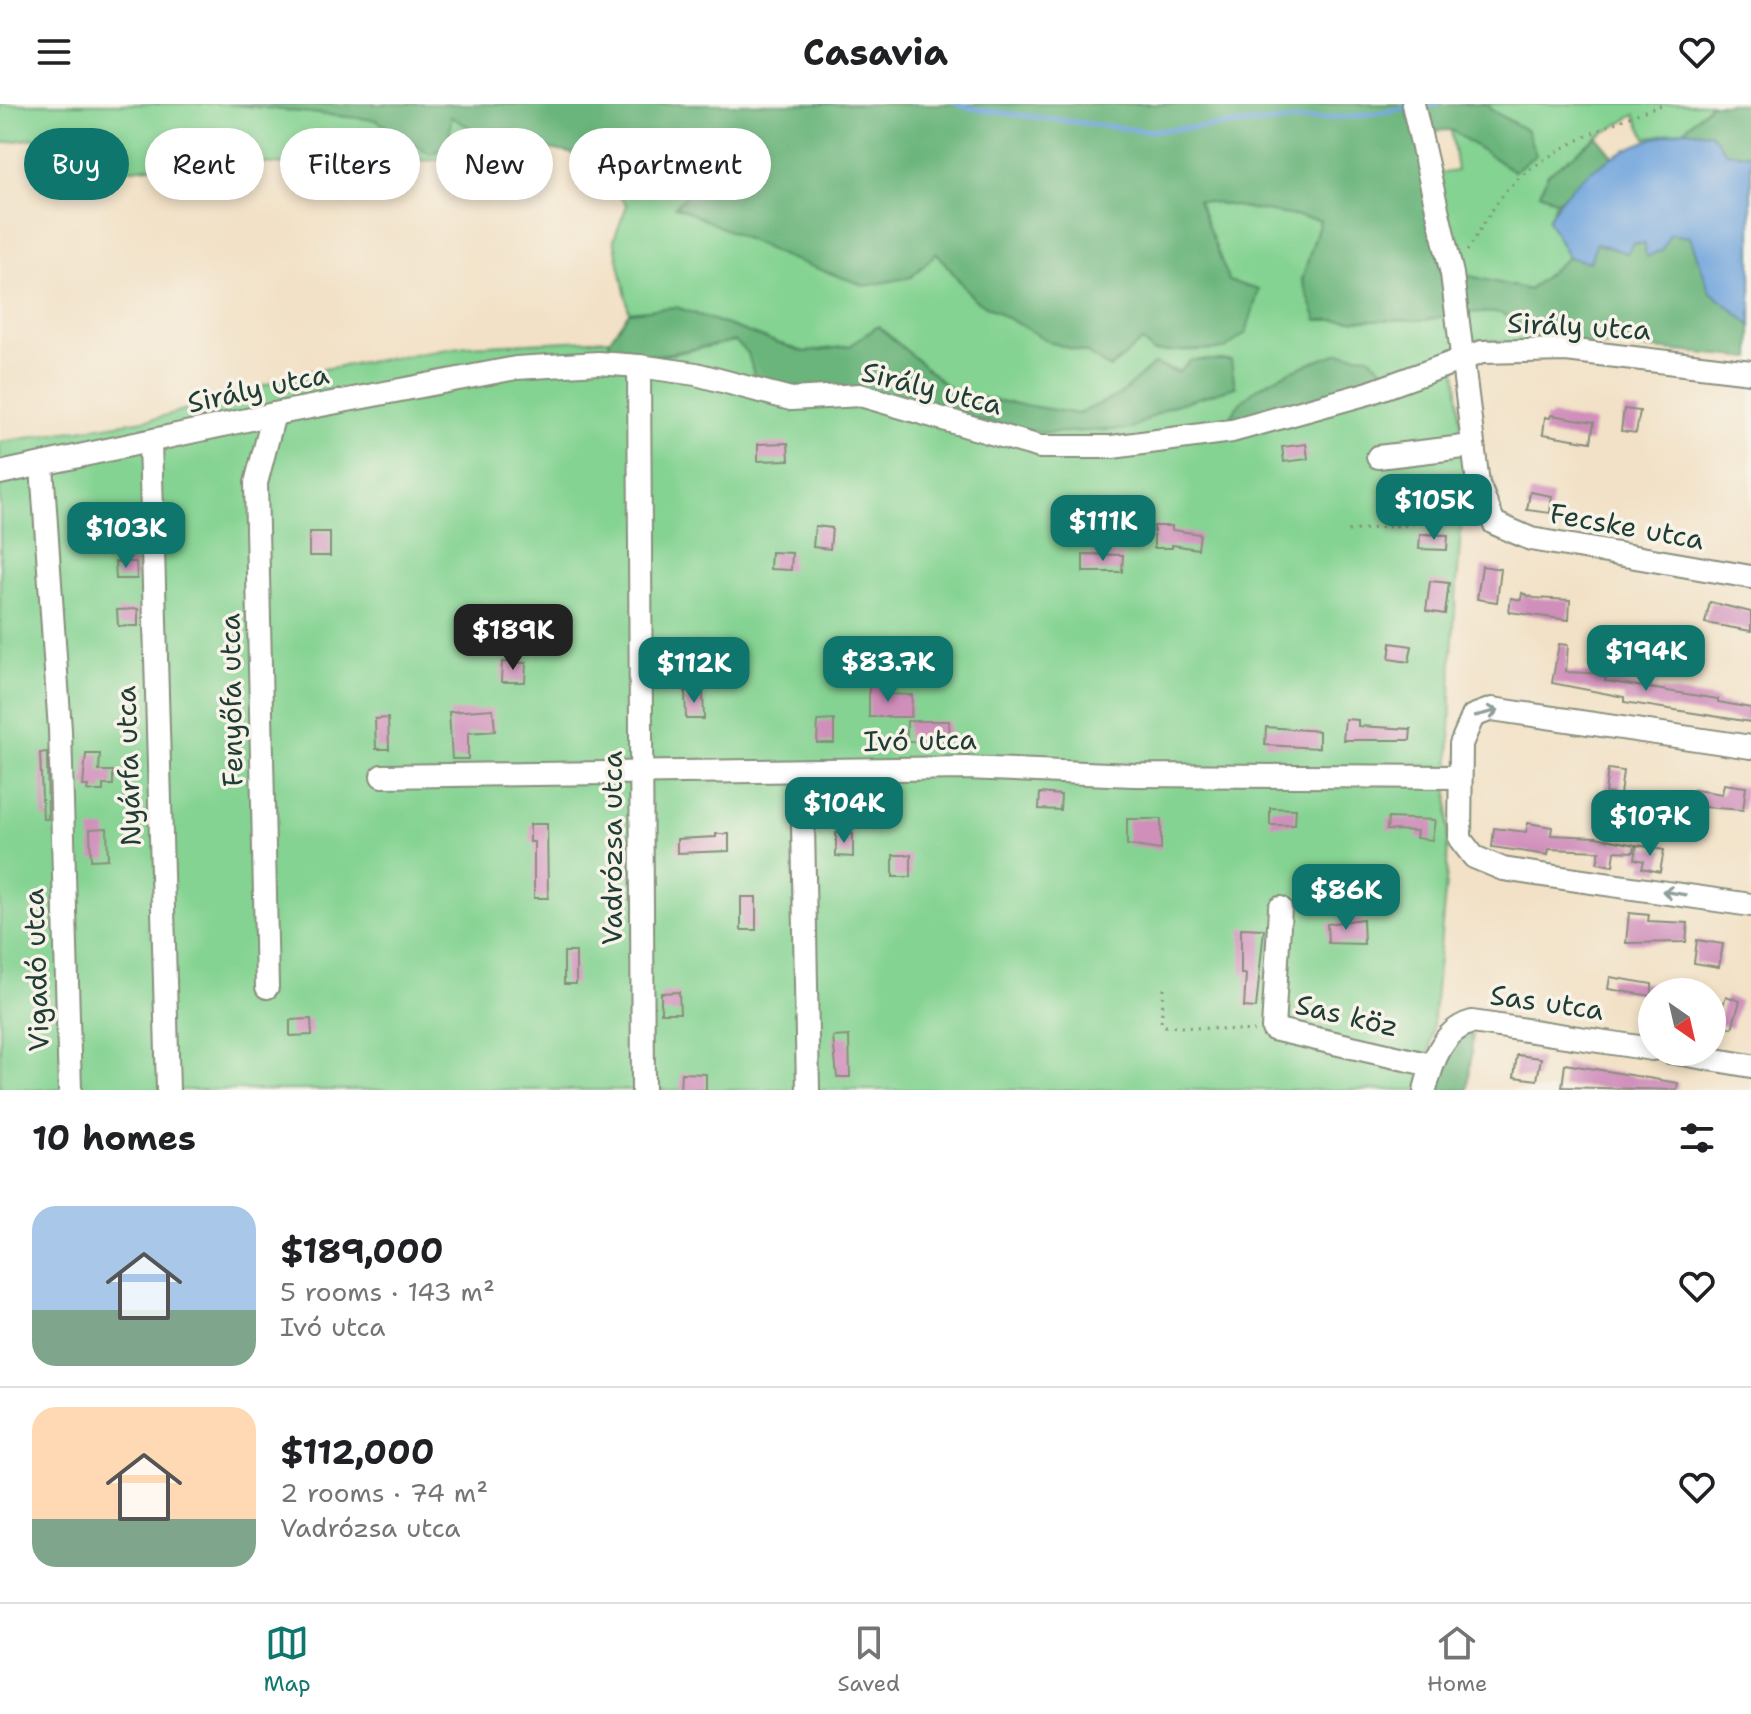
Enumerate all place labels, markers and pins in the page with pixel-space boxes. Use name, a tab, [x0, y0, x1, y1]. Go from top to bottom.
pin: $105K	[1378, 474, 1490, 542]
pin: $111K	[1047, 495, 1159, 563]
pin: $103K	[70, 502, 182, 570]
pin: $189K	[457, 604, 569, 672]
pin: $194K	[1590, 625, 1702, 693]
pin: $83.7K	[823, 636, 953, 704]
pin: $112K	[638, 637, 750, 705]
pin: $104K	[788, 777, 900, 845]
pin: $107K	[1594, 790, 1706, 858]
pin: $86K	[1299, 864, 1393, 932]

